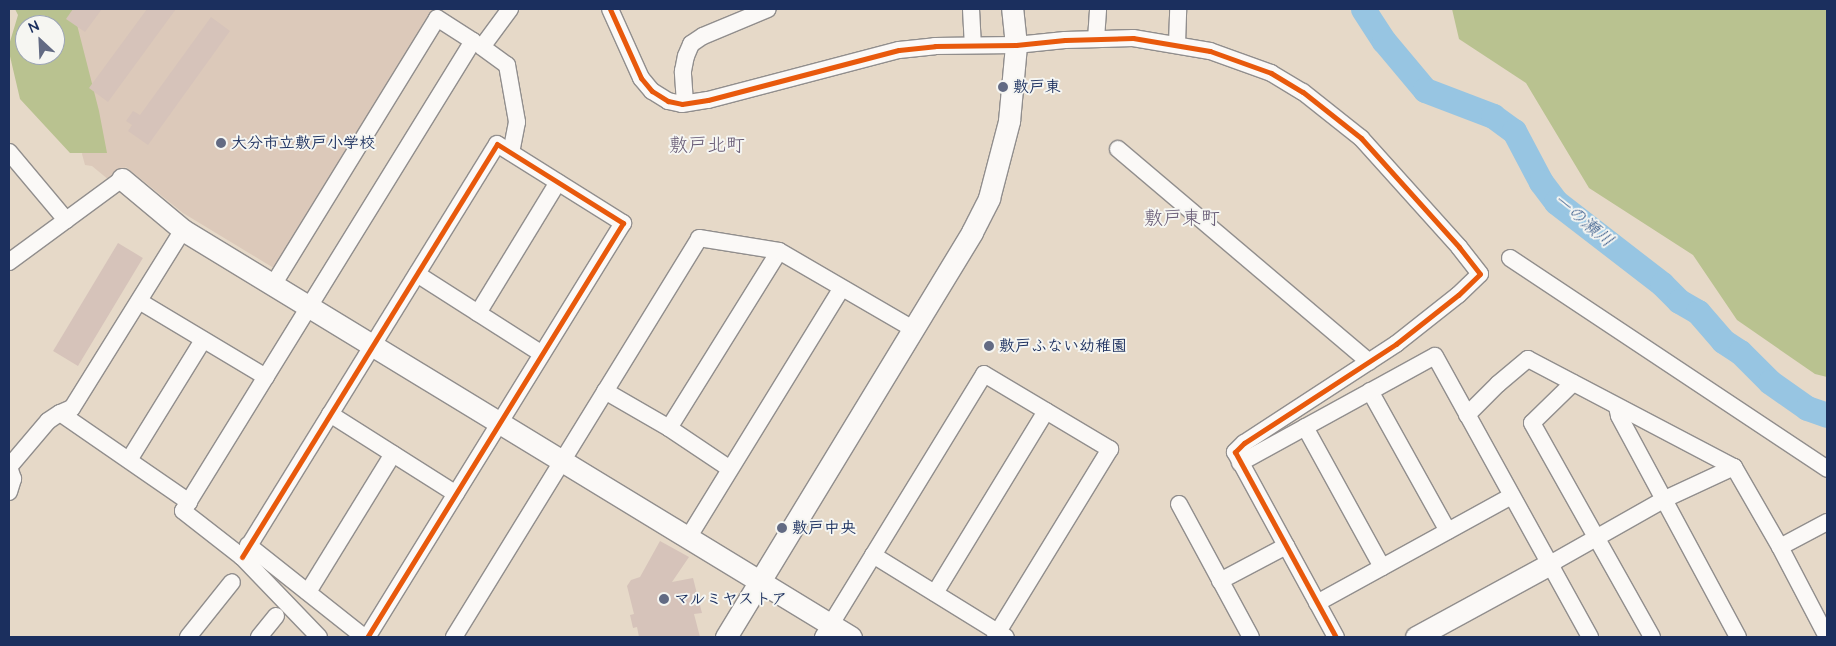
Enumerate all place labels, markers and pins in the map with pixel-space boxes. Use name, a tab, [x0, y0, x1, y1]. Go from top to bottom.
place label: 敷戸東	[1013, 77, 1061, 97]
marker: 敷戸東	[997, 81, 1009, 93]
place label: 大分市立敷戸小学校	[231, 133, 375, 153]
marker: 大分市立敷戸小学校	[215, 137, 227, 149]
place label: 敷戸ふない幼稚園	[999, 336, 1127, 356]
marker: 敷戸ふない幼稚園	[983, 340, 995, 352]
place label: 敷戸中央	[792, 518, 856, 538]
marker: 敷戸中央	[776, 522, 788, 534]
place label: マルミヤストア	[674, 589, 786, 609]
marker: マルミヤストア	[658, 593, 670, 605]

